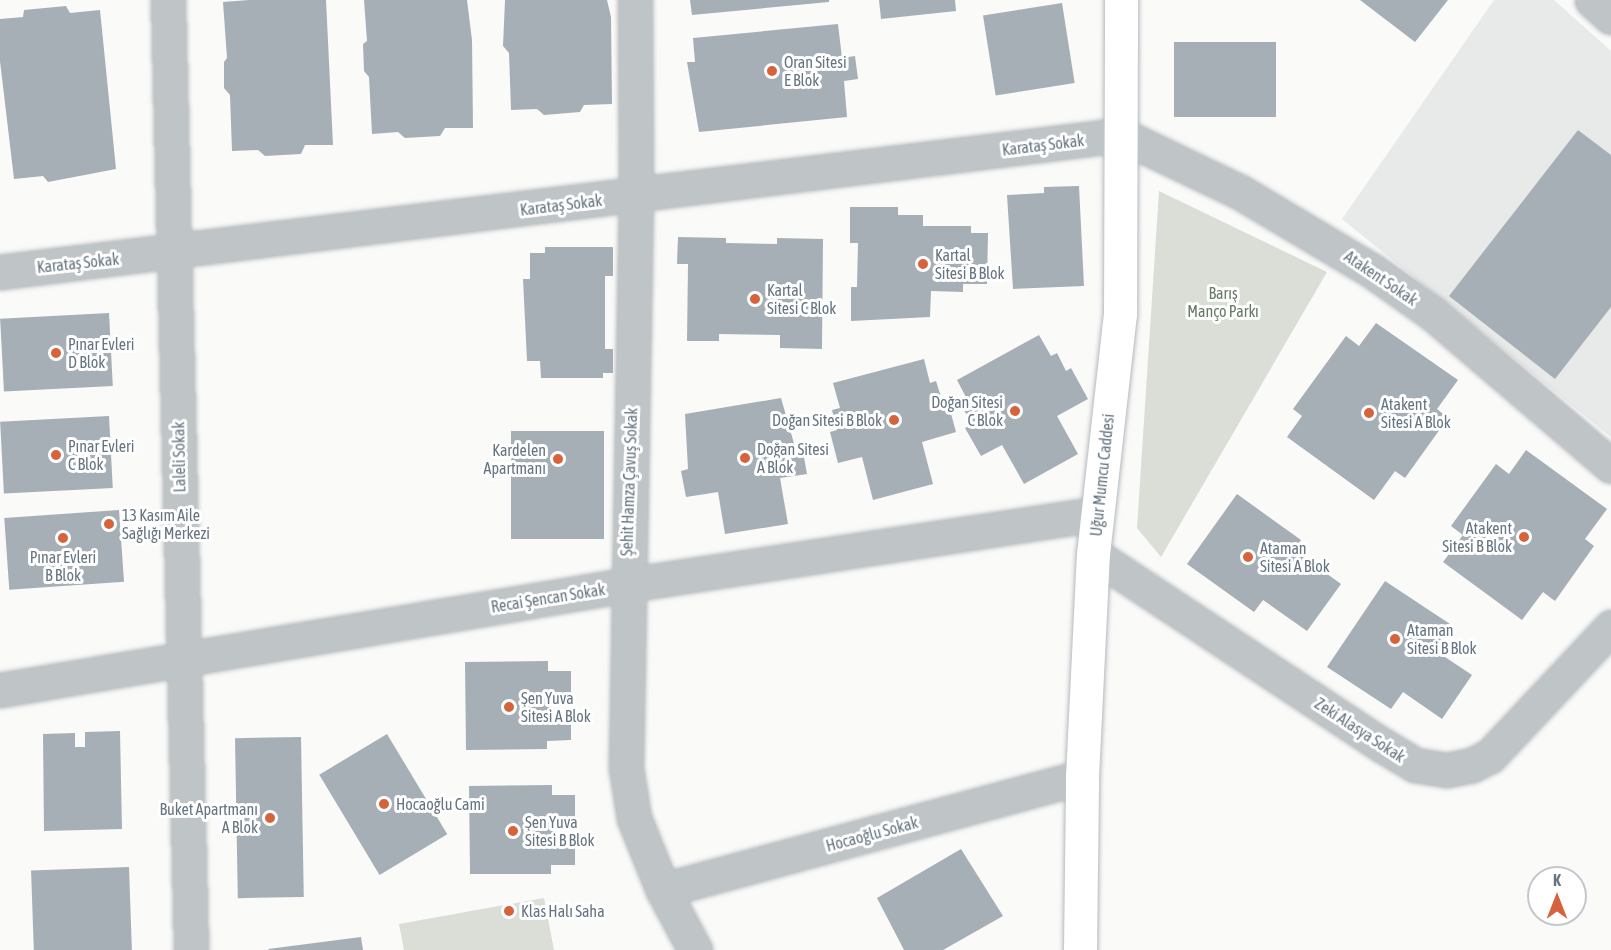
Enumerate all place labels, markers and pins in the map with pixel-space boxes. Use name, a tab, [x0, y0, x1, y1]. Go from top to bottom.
place label: Oran Sitesi E Blok	[784, 52, 847, 90]
marker: Oran Sitesi E Blok	[765, 64, 779, 78]
place label: Kartal Sitesi B Blok	[935, 245, 1005, 283]
marker: Kartal Sitesi B Blok	[916, 257, 930, 271]
place label: Kartal Sitesi C Blok	[767, 280, 836, 318]
marker: Kartal Sitesi C Blok	[748, 292, 762, 306]
place label: Pınar Evleri D Blok	[68, 334, 134, 372]
marker: Pınar Evleri D Blok	[49, 346, 63, 360]
place label: Doğan Sitesi C Blok	[931, 392, 1003, 430]
place label: Atakent Sitesi A Blok	[1381, 394, 1451, 432]
marker: Doğan Sitesi C Blok	[1008, 404, 1022, 418]
marker: Atakent Sitesi A Blok	[1362, 406, 1376, 420]
place label: Doğan Sitesi B Blok	[772, 410, 882, 430]
marker: Doğan Sitesi B Blok	[887, 413, 901, 427]
place label: Pınar Evleri C Blok	[68, 436, 134, 474]
place label: Doğan Sitesi A Blok	[757, 439, 829, 477]
place label: Kardelen Apartmanı	[484, 440, 546, 478]
marker: Pınar Evleri C Blok	[49, 448, 63, 462]
marker: Doğan Sitesi A Blok	[738, 451, 752, 465]
marker: Kardelen Apartmanı	[551, 452, 565, 466]
place label: 13 Kasım Aile Sağlığı Merkezi	[122, 505, 210, 543]
marker: 13 Kasım Aile Sağlığı Merkezi	[100, 515, 118, 533]
place label: Atakent Sitesi B Blok	[1442, 518, 1512, 556]
marker: Atakent Sitesi B Blok	[1517, 530, 1531, 544]
marker: Pınar Evleri B Blok	[56, 531, 70, 545]
place label: Ataman Sitesi A Blok	[1260, 538, 1330, 576]
place label: Pınar Evleri B Blok	[30, 547, 96, 585]
marker: Ataman Sitesi A Blok	[1241, 550, 1255, 564]
place label: Ataman Sitesi B Blok	[1407, 620, 1477, 658]
marker: Ataman Sitesi B Blok	[1388, 632, 1402, 646]
place label: Şen Yuva Sitesi A Blok	[521, 688, 591, 726]
marker: Şen Yuva Sitesi A Blok	[502, 700, 516, 714]
place label: Hocaoğlu Cami	[396, 794, 485, 814]
marker: Hocaoğlu Cami	[377, 797, 391, 811]
place label: Buket Apartmanı A Blok	[159, 799, 258, 837]
marker: Buket Apartmanı A Blok	[263, 811, 277, 825]
place label: Şen Yuva Sitesi B Blok	[525, 812, 595, 850]
marker: Şen Yuva Sitesi B Blok	[506, 824, 520, 838]
place label: Klas Halı Saha	[521, 901, 605, 921]
marker: Klas Halı Saha	[502, 904, 516, 918]

